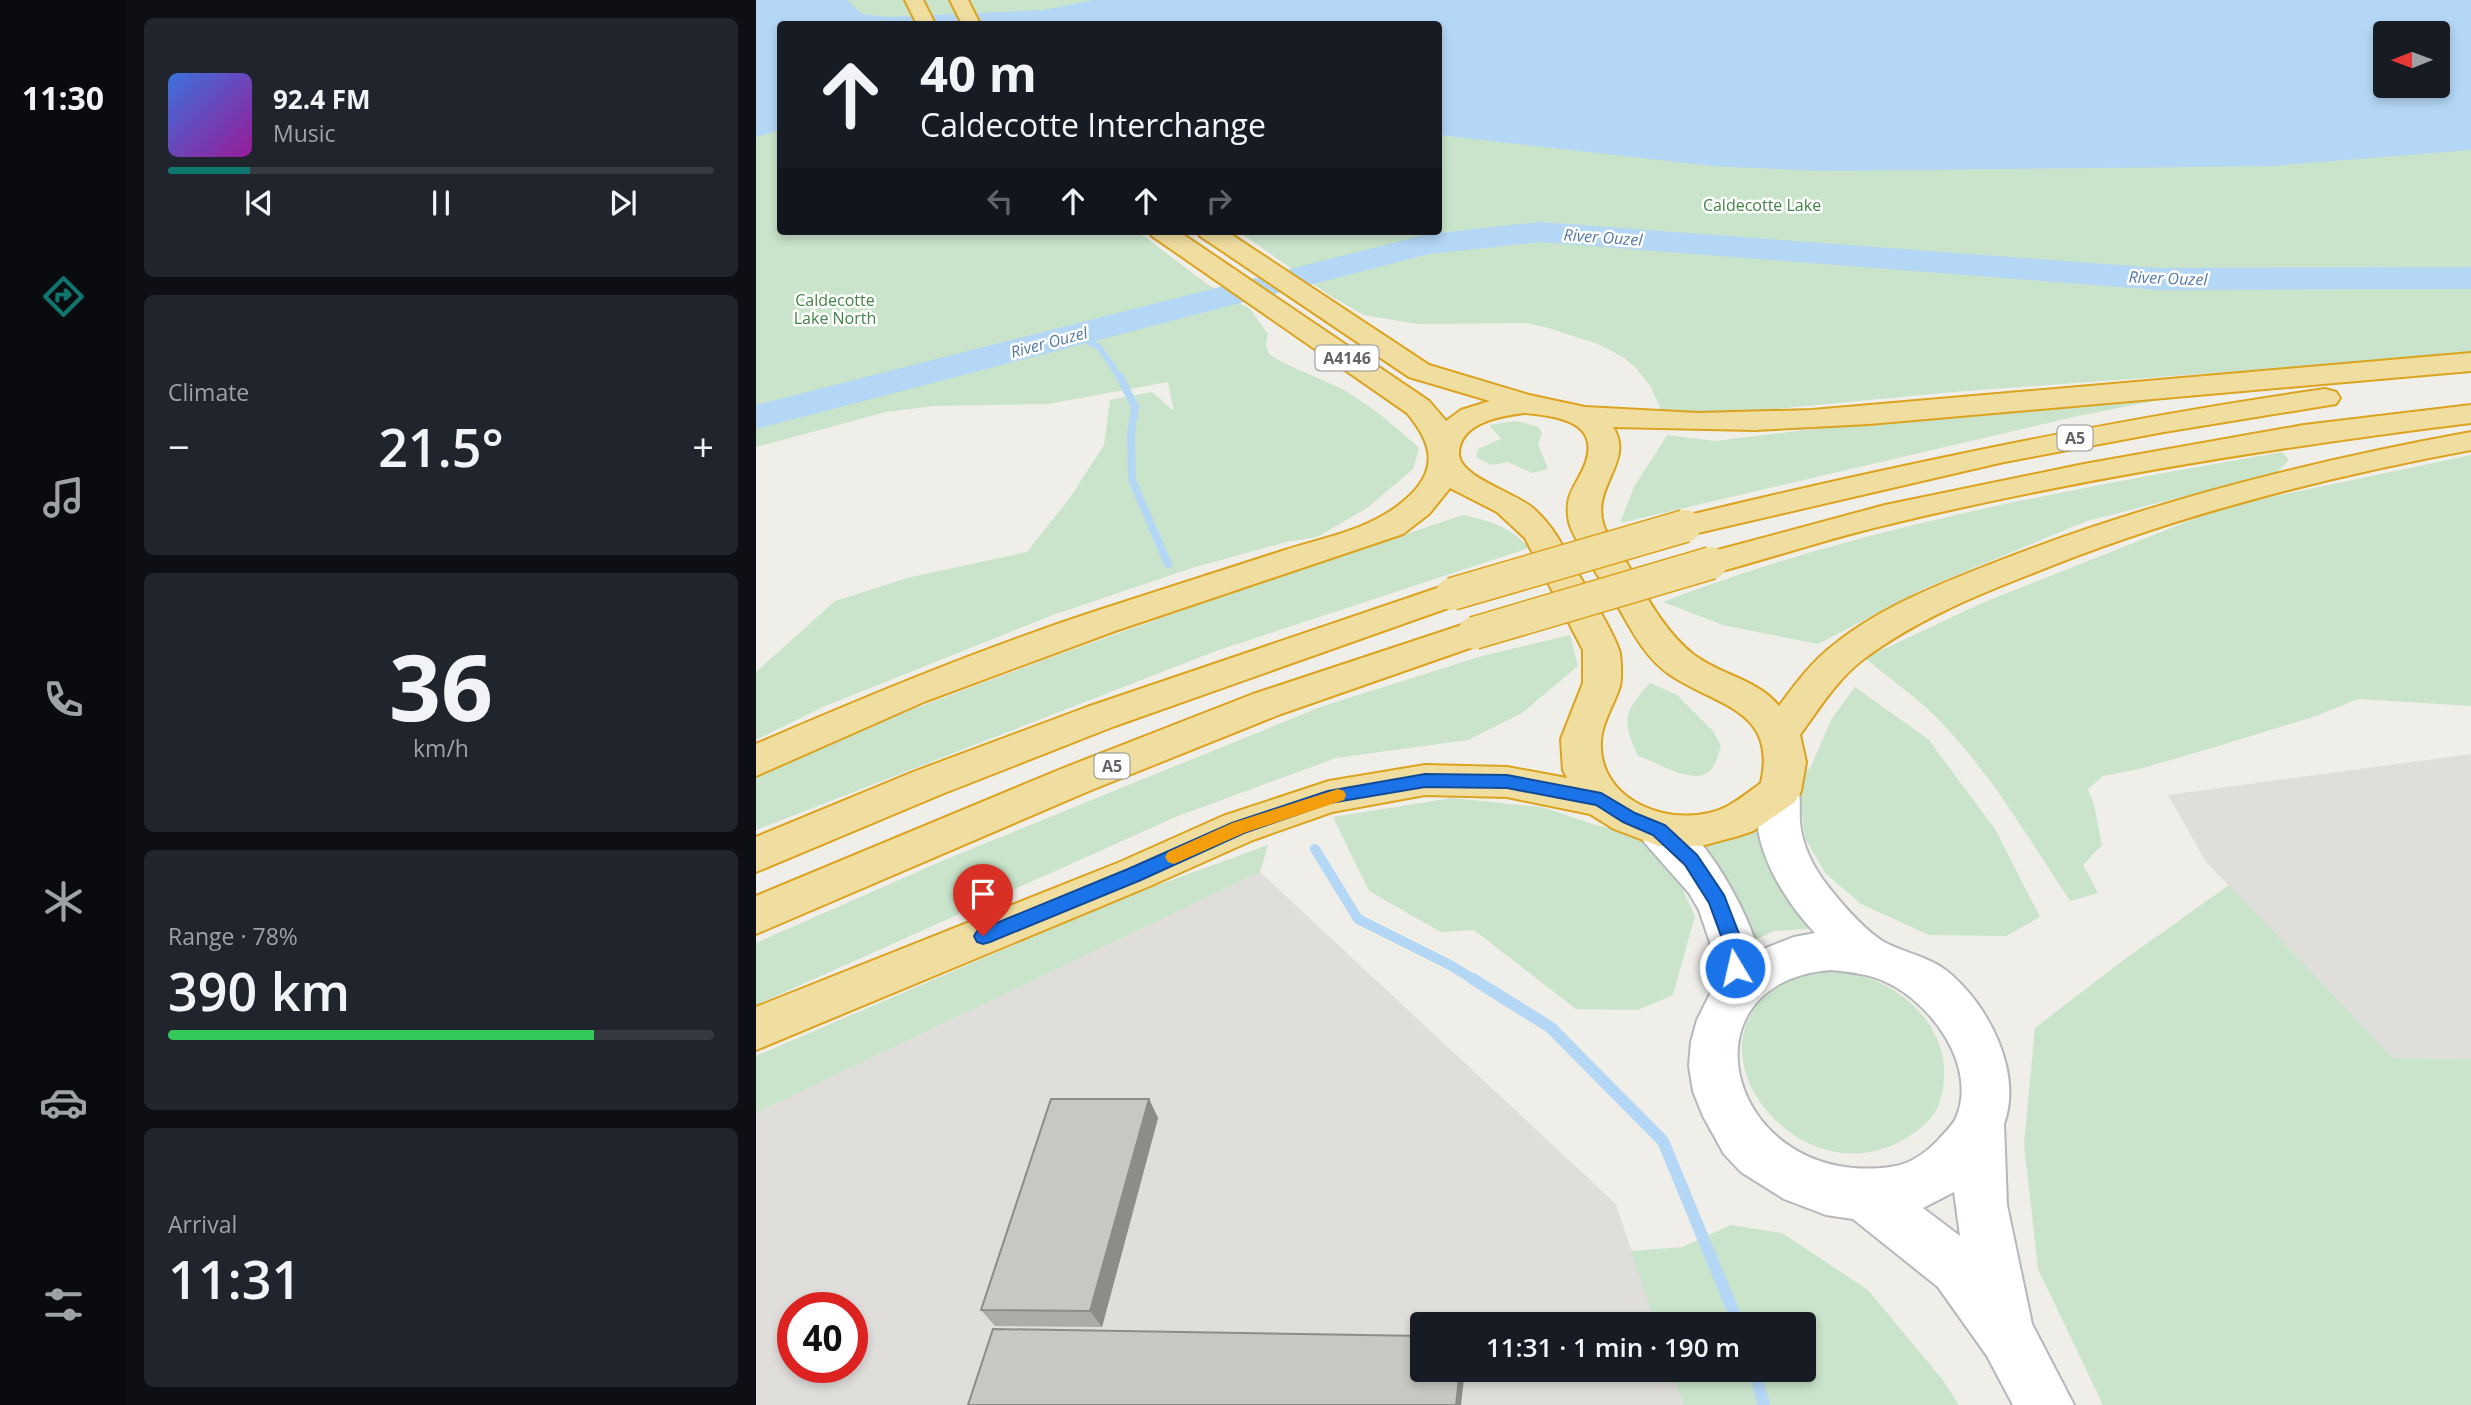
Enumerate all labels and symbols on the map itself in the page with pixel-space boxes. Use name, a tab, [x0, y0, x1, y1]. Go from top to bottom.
north arrow	[2373, 21, 2450, 98]
park label: Caldecotte Lake	[1703, 194, 1821, 216]
water label: River Ouzel	[1563, 223, 1644, 251]
water label: River Ouzel	[2128, 266, 2209, 290]
park label: Caldecotte Lake North	[794, 289, 876, 329]
water label: River Ouzel	[1008, 321, 1091, 363]
road number: A4146	[1316, 346, 1378, 370]
road number: A5	[2058, 426, 2092, 450]
road number: A5	[1094, 754, 1130, 778]
pin	[953, 864, 1013, 936]
position arrow	[1698, 931, 1772, 1005]
speed limit sign: 40	[777, 1292, 868, 1383]

